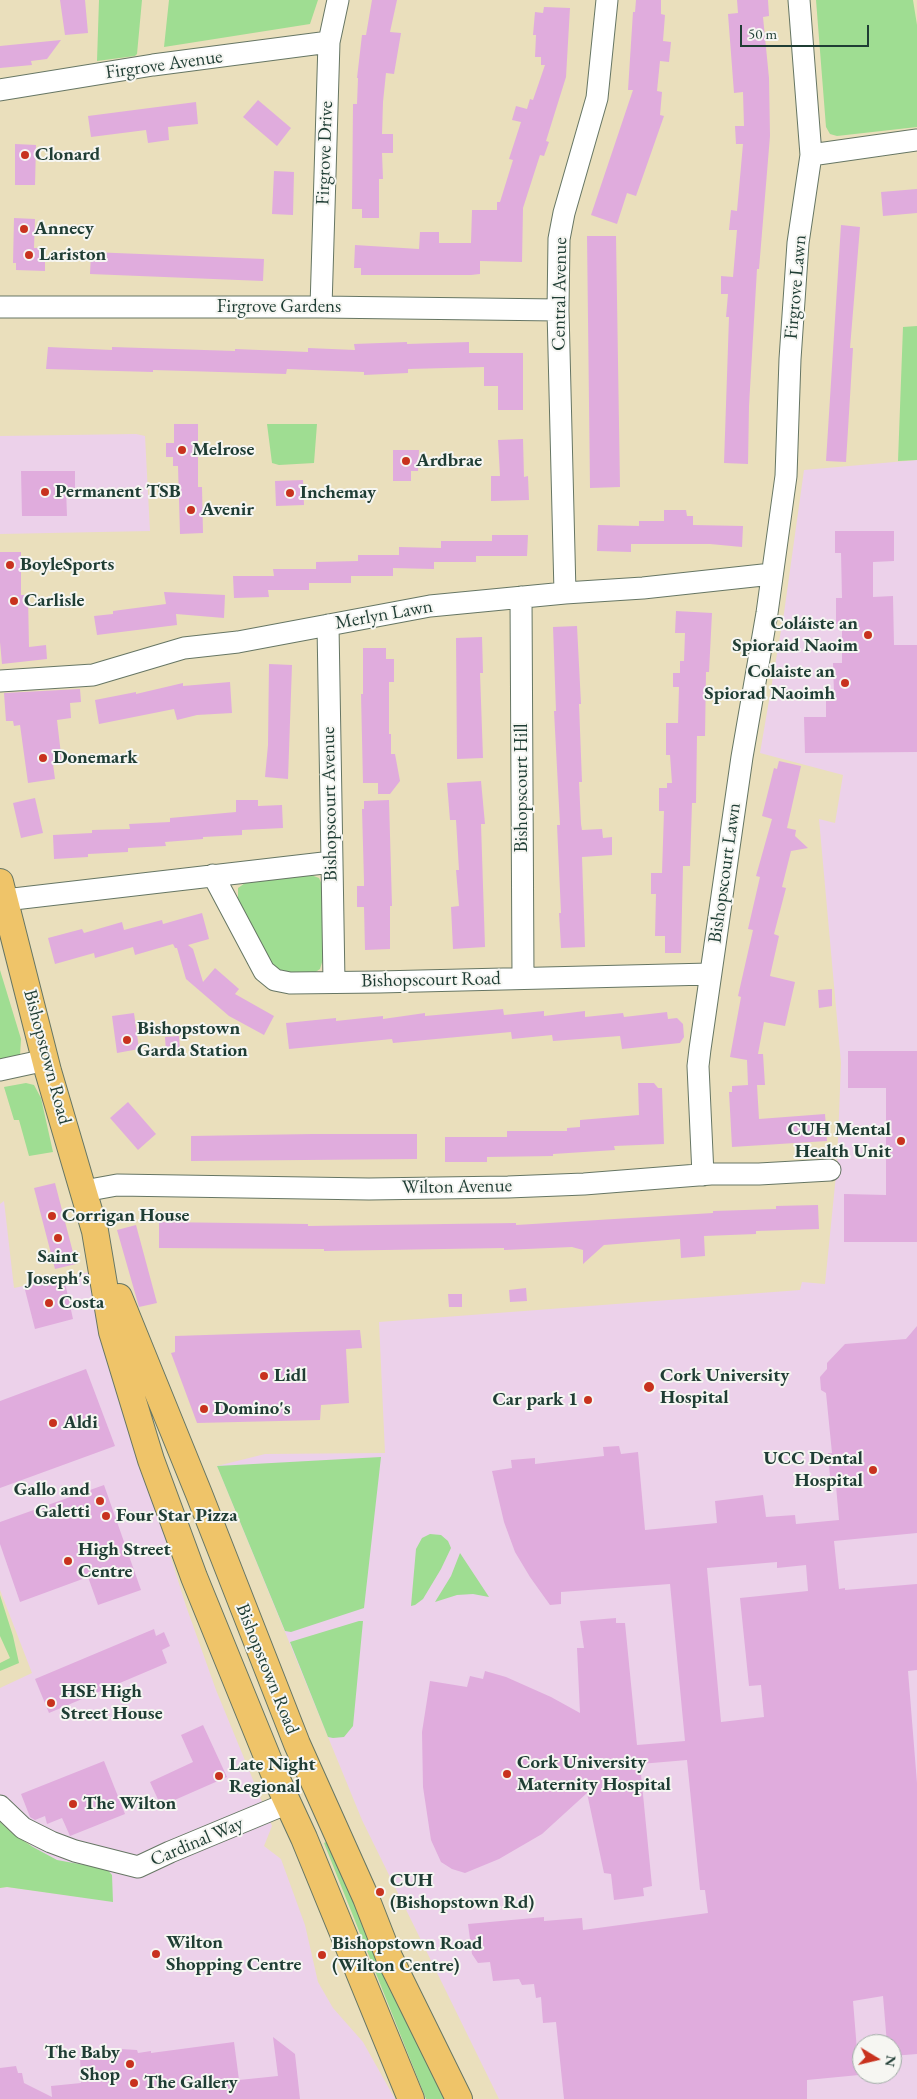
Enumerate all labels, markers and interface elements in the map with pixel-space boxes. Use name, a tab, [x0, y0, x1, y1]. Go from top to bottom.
scale bar	[742, 15, 871, 47]
text: 50 m	[748, 24, 777, 43]
street label: Firgrove Avenue	[104, 45, 224, 85]
street label: Firgrove Drive	[312, 101, 338, 205]
place label: Clonard	[35, 144, 100, 166]
marker: Clonard	[19, 149, 31, 161]
place label: Annecy	[34, 218, 94, 240]
marker: Annecy	[18, 223, 30, 235]
street label: Firgrove Lawn	[780, 234, 812, 340]
street label: Central Avenue	[548, 237, 572, 351]
place label: Lariston	[39, 244, 106, 266]
marker: Lariston	[23, 249, 35, 261]
street label: Firgrove Gardens	[217, 296, 341, 318]
place label: Melrose	[192, 439, 254, 461]
marker: Melrose	[176, 444, 188, 456]
place label: Ardbrae	[416, 450, 482, 472]
marker: Ardbrae	[400, 455, 412, 467]
place label: Permanent TSB	[55, 481, 181, 503]
place label: Inchemay	[300, 482, 376, 504]
marker: Permanent TSB	[39, 486, 51, 498]
marker: Inchemay	[284, 487, 296, 499]
place label: Avenir	[201, 499, 254, 521]
marker: Avenir	[185, 504, 197, 516]
place label: BoyleSports	[20, 554, 114, 576]
marker: BoyleSports	[4, 559, 16, 571]
place label: Carlisle	[24, 590, 84, 612]
marker: Carlisle	[8, 595, 20, 607]
street label: Merlyn Lawn	[333, 595, 435, 635]
place label: Coláiste an Spioraid Naoim	[732, 613, 858, 657]
marker: Coláiste an Spioraid Naoim	[862, 629, 874, 641]
place label: Colaiste an Spiorad Naoimh	[704, 661, 835, 705]
marker: Colaiste an Spiorad Naoimh	[839, 677, 851, 689]
street label: Bishopscourt Hill	[511, 723, 533, 853]
street label: Bishopscourt Avenue	[317, 727, 343, 881]
place label: Donemark	[53, 747, 138, 769]
marker: Donemark	[37, 752, 49, 764]
street label: Bishopscourt Lawn	[704, 801, 746, 945]
street label: Bishopscourt Road	[361, 967, 501, 993]
street label: Bishopstown Road	[18, 987, 76, 1127]
place label: Bishopstown Garda Station	[137, 1018, 248, 1062]
marker: Bishopstown Garda Station	[121, 1034, 133, 1046]
place label: CUH Mental Health Unit	[787, 1119, 891, 1163]
marker: CUH Mental Health Unit	[895, 1135, 907, 1147]
street label: Wilton Avenue	[402, 1175, 512, 1199]
place label: Corrigan House	[62, 1205, 189, 1227]
marker: Corrigan House	[46, 1210, 58, 1222]
marker: Saint Joseph's	[52, 1232, 64, 1244]
place label: Saint Joseph's	[26, 1246, 90, 1290]
place label: Costa	[59, 1292, 104, 1314]
marker: Costa	[43, 1297, 55, 1309]
place label: Lidl	[274, 1365, 307, 1387]
place label: Cork University Hospital	[660, 1365, 789, 1409]
marker: Lidl	[258, 1370, 270, 1382]
marker: Cork University Hospital	[642, 1380, 656, 1394]
place label: Car park 1	[493, 1389, 578, 1411]
marker: Car park 1	[582, 1394, 594, 1406]
place label: Domino's	[214, 1398, 291, 1420]
marker: Domino's	[198, 1403, 210, 1415]
place label: Aldi	[63, 1412, 98, 1434]
marker: Aldi	[47, 1417, 59, 1429]
place label: UCC Dental Hospital	[764, 1448, 863, 1492]
marker: UCC Dental Hospital	[867, 1464, 879, 1476]
place label: Gallo and Galetti	[14, 1479, 90, 1523]
marker: Gallo and Galetti	[94, 1495, 106, 1507]
place label: Four Star Pizza	[116, 1505, 237, 1527]
marker: Four Star Pizza	[100, 1510, 112, 1522]
place label: High Street Centre	[78, 1539, 171, 1583]
marker: High Street Centre	[62, 1555, 74, 1567]
street label: Bishopstown Road	[230, 1600, 304, 1738]
place label: HSE High Street House	[61, 1681, 163, 1725]
marker: HSE High Street House	[45, 1697, 57, 1709]
place label: Cork University Maternity Hospital	[517, 1752, 671, 1796]
place label: Late Night Regional	[229, 1754, 316, 1798]
marker: Cork University Maternity Hospital	[501, 1768, 513, 1780]
marker: Late Night Regional	[213, 1770, 225, 1782]
place label: The Wilton	[83, 1793, 176, 1815]
marker: The Wilton	[67, 1798, 79, 1810]
street label: Cardinal Way	[147, 1812, 247, 1872]
place label: CUH (Bishopstown Rd)	[390, 1870, 534, 1914]
marker: CUH (Bishopstown Rd)	[374, 1886, 386, 1898]
place label: Wilton Shopping Centre	[166, 1932, 301, 1976]
place label: Bishopstown Road (Wilton Centre)	[332, 1933, 483, 1977]
marker: Wilton Shopping Centre	[150, 1948, 162, 1960]
marker: Bishopstown Road (Wilton Centre)	[316, 1949, 328, 1961]
north arrow	[852, 2034, 902, 2084]
place label: The Baby Shop	[44, 2042, 120, 2086]
text: N	[881, 2054, 901, 2068]
marker: The Baby Shop	[124, 2058, 136, 2070]
place label: The Gallery	[144, 2072, 238, 2094]
marker: The Gallery	[128, 2077, 140, 2089]

